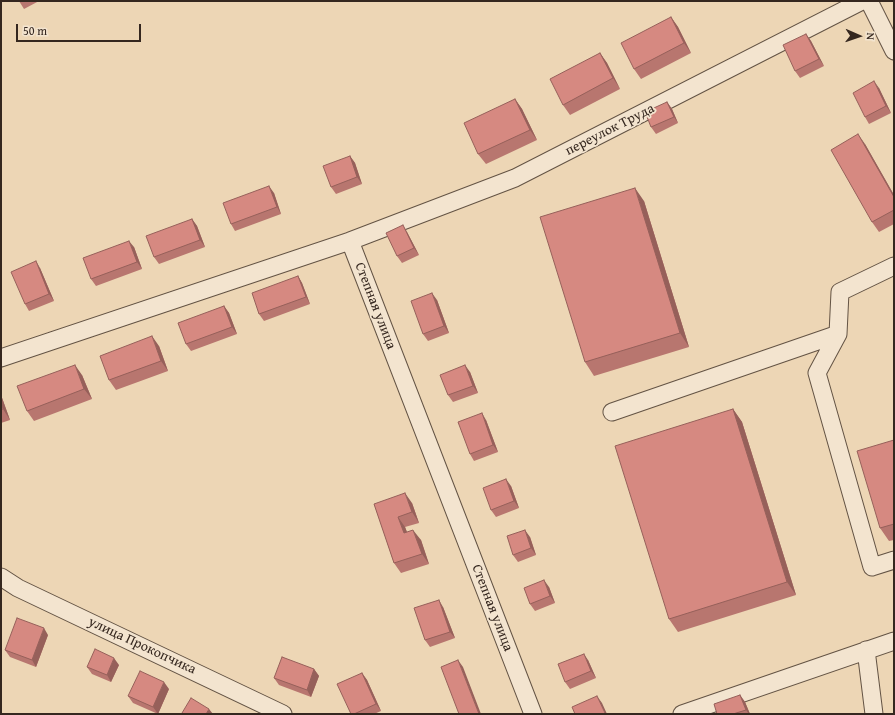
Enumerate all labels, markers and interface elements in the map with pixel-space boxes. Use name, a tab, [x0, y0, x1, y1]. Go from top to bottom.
scale bar	[18, 16, 143, 42]
north arrow	[839, 16, 879, 56]
text: 50 m	[23, 22, 47, 39]
text: N	[863, 32, 879, 40]
street label: переулок Труда	[563, 100, 657, 160]
street label: Степная улица	[351, 260, 399, 352]
street label: Степная улица	[468, 562, 516, 654]
street label: улица Прокопчика	[86, 614, 198, 678]

